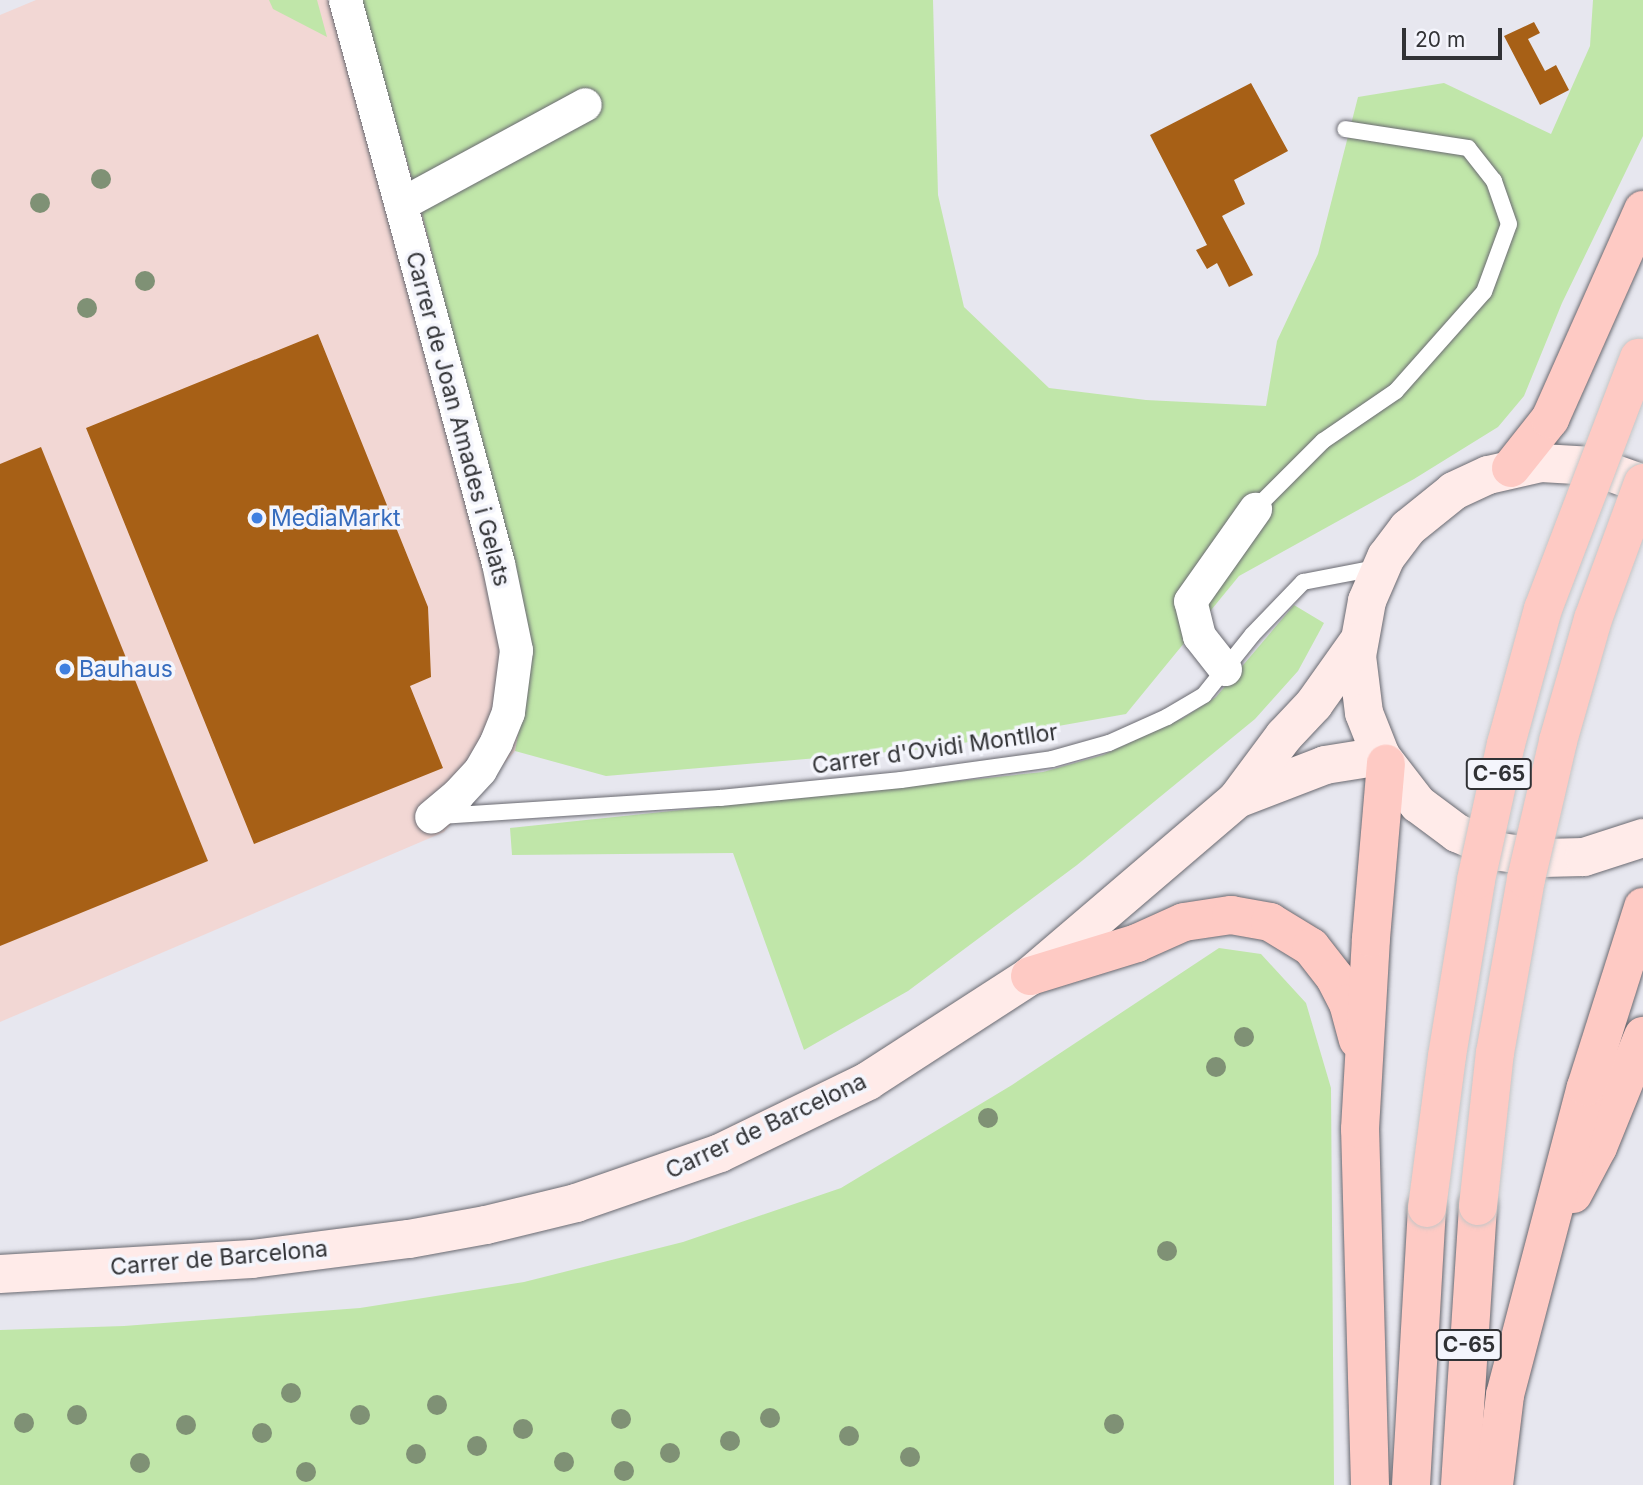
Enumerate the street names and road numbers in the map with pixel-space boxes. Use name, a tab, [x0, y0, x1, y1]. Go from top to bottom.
street label: Carrer de Joan Amades i Gelats	[400, 249, 516, 589]
street label: Carrer d'Ovidi Montllor	[810, 718, 1060, 780]
road number: C-65	[1466, 756, 1532, 792]
street label: Carrer de Barcelona	[661, 1067, 871, 1185]
street label: Carrer de Barcelona	[109, 1235, 329, 1281]
road number: C-65	[1436, 1328, 1502, 1362]

